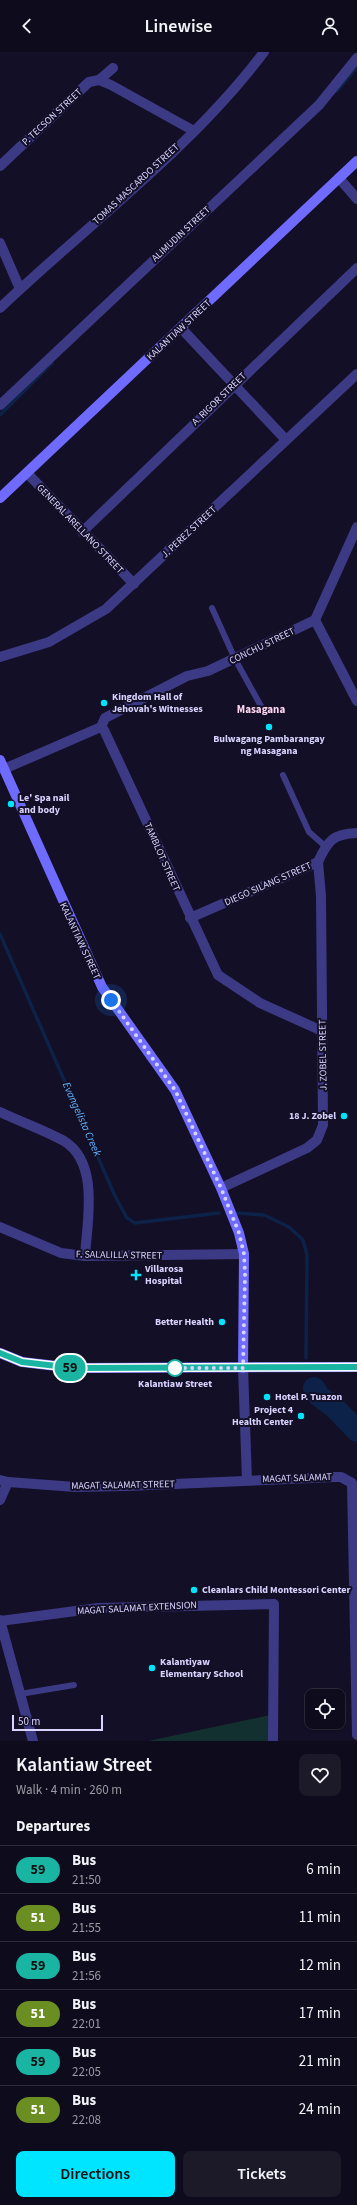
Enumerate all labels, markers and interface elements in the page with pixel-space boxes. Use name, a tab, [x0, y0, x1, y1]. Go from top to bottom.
text: Linewise	[144, 14, 213, 39]
icon: back	[16, 15, 38, 37]
icon: person	[319, 15, 341, 37]
street label: P. TECSON STREET	[19, 85, 86, 149]
street label: TOMAS MASCARDO STREET	[90, 140, 183, 228]
street label: ALIMUDIN STREET	[148, 203, 214, 265]
street label: KALANTIAW STREET	[144, 296, 215, 364]
street label: A. RIGOR STREET	[189, 369, 250, 429]
street label: GENERAL ARELLANO STREET	[33, 481, 127, 577]
street label: J. PEREZ STREET	[158, 502, 220, 561]
street label: CONCHU STREET	[227, 624, 298, 668]
place label: Kingdom Hall of Jehovah's Witnesses	[112, 690, 203, 716]
marker: Kingdom Hall of Jehovah's Witnesses	[99, 698, 109, 708]
district label: Masagana	[237, 702, 285, 717]
marker: Bulwagang Pambarangay ng Masagana	[264, 722, 274, 732]
place label: Bulwagang Pambarangay ng Masagana	[213, 732, 326, 758]
place label: Le' Spa nail and body	[19, 791, 69, 817]
marker: Le' Spa nail and body	[6, 799, 16, 809]
street label: TAMBLOT STREET	[141, 820, 184, 894]
street label: DIEGO SILANG STREET	[222, 858, 314, 909]
street label: KALANTIAW STREET	[56, 900, 104, 982]
your location	[101, 990, 121, 1010]
street label: J. ZOBEL STREET	[315, 1019, 331, 1091]
water label: Evangelista Creek	[59, 1079, 105, 1159]
place label: 18 J. Zobel	[289, 1109, 336, 1123]
marker: 18 J. Zobel	[339, 1111, 349, 1121]
street label: F. SALALILLA STREET	[76, 1247, 163, 1263]
place label: Villarosa Hospital	[144, 1262, 183, 1288]
marker: Villarosa Hospital	[130, 1269, 142, 1281]
place label: Better Health	[155, 1315, 214, 1329]
marker: Better Health	[217, 1317, 227, 1327]
line badge: 59	[52, 1355, 88, 1381]
text: 59	[63, 1358, 77, 1378]
marker: Kalantiaw Street	[166, 1359, 184, 1377]
place label: Kalantiaw Street	[138, 1377, 212, 1391]
place label: Hotel P. Tuazon	[275, 1390, 342, 1404]
marker: Hotel P. Tuazon	[262, 1392, 272, 1402]
place label: Project 4 Health Center	[232, 1403, 294, 1429]
marker: Project 4 Health Center	[296, 1411, 306, 1421]
street label: MAGAT SALAMAT	[262, 1470, 333, 1486]
street label: MAGAT SALAMAT STREET	[71, 1477, 176, 1493]
place label: Cleanlars Child Montessori Center	[202, 1583, 350, 1597]
marker: Cleanlars Child Montessori Center	[189, 1585, 199, 1595]
street label: MAGAT SALAMAT EXTENSION	[77, 1598, 197, 1618]
place label: Kalantiyaw Elementary School	[160, 1655, 243, 1681]
marker: Kalantiyaw Elementary School	[147, 1663, 157, 1673]
map controls	[305, 1689, 345, 1729]
button: locate	[305, 1689, 345, 1729]
scale bar	[12, 1713, 103, 1732]
text: 50 m	[18, 1714, 40, 1729]
text: Kalantiaw Street	[16, 1752, 152, 1779]
button: heart	[299, 1754, 341, 1796]
text: Walk · 4 min · 260 m	[16, 1781, 122, 1799]
text: Departures	[16, 1816, 90, 1837]
text: Bus	[72, 1850, 96, 1871]
text: 6 min	[306, 1859, 341, 1880]
text: 59	[31, 1860, 45, 1880]
text: 21:50	[72, 1871, 101, 1889]
text: Bus	[72, 1898, 96, 1919]
text: 11 min	[299, 1907, 341, 1928]
text: 51	[31, 1908, 45, 1928]
text: 21:55	[72, 1919, 101, 1937]
text: Bus	[72, 1946, 96, 1967]
text: 12 min	[299, 1955, 341, 1976]
text: 59	[31, 1956, 45, 1976]
text: 21:56	[72, 1967, 101, 1985]
text: Bus	[72, 1994, 96, 2015]
text: 17 min	[299, 2003, 341, 2024]
text: 51	[31, 2004, 45, 2024]
text: 22:01	[72, 2015, 101, 2033]
text: Bus	[72, 2042, 96, 2063]
text: 21 min	[299, 2051, 341, 2072]
text: 59	[31, 2052, 45, 2072]
text: 22:05	[72, 2063, 101, 2081]
text: Bus	[72, 2090, 96, 2111]
text: 24 min	[299, 2099, 341, 2120]
text: 51	[31, 2100, 45, 2120]
text: 22:08	[72, 2111, 101, 2129]
button: Directions	[16, 2151, 175, 2197]
button: Tickets	[183, 2151, 341, 2197]

